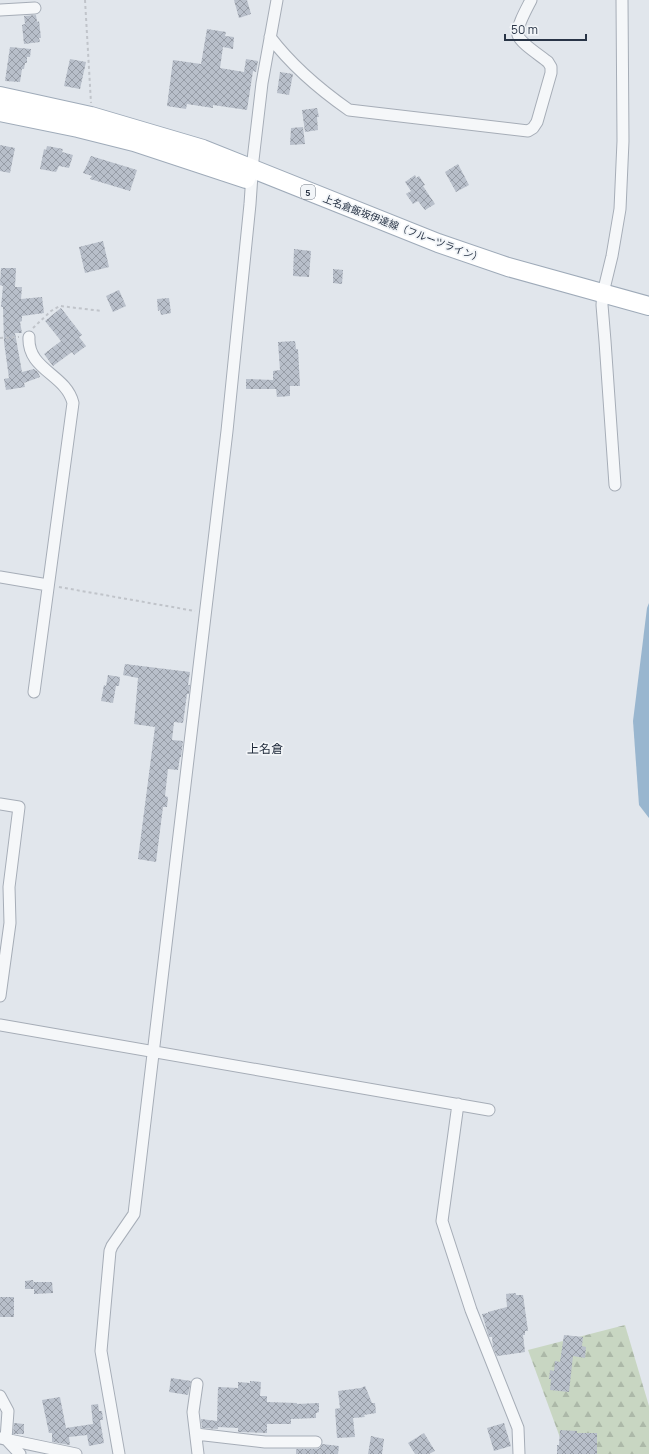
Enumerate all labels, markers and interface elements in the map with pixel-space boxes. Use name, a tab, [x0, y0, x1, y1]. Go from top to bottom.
scale bar	[505, 16, 586, 42]
text: 50 m	[511, 21, 538, 38]
road number: 5	[301, 185, 315, 199]
street label: 上名倉飯坂伊達線（フルーツライン）	[321, 191, 485, 265]
district label: 上名倉	[247, 740, 283, 757]

